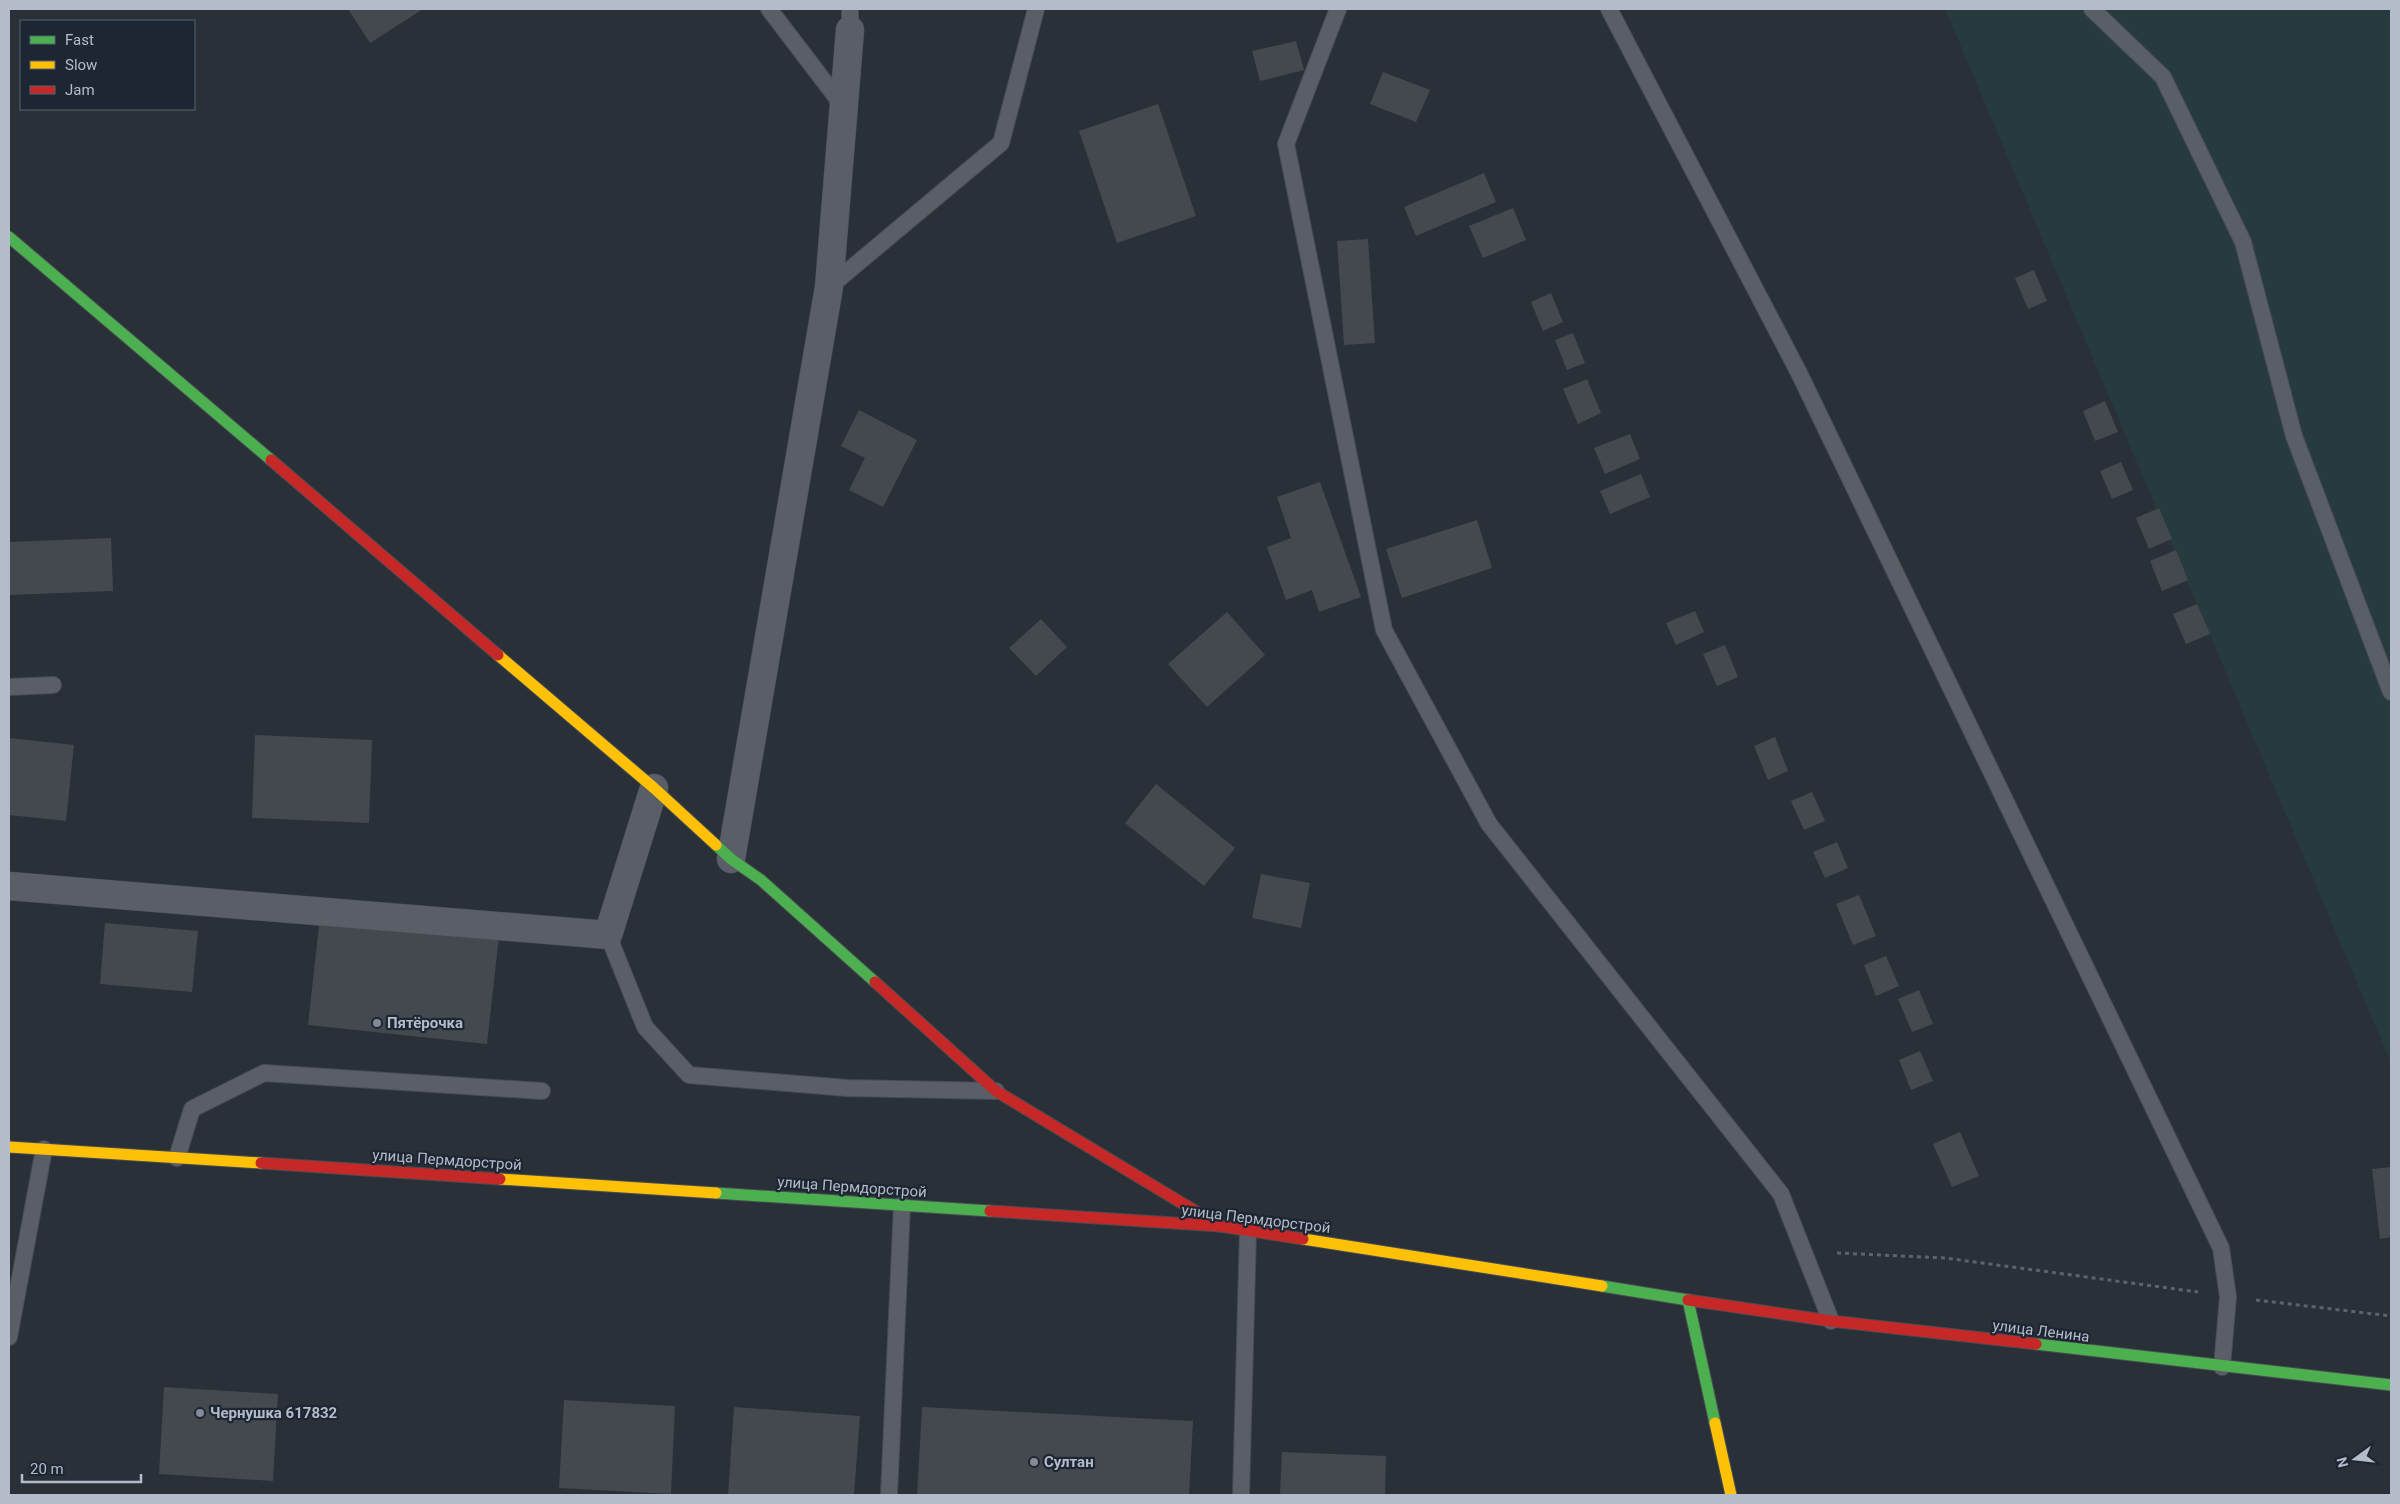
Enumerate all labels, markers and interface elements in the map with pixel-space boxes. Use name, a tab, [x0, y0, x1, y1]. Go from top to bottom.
legend	[20, 20, 195, 110]
text: Fast	[65, 31, 94, 49]
text: Slow	[65, 56, 97, 74]
text: Jam	[65, 81, 95, 99]
place label: Пятёрочка	[387, 1014, 463, 1032]
marker: Пятёрочка	[371, 1017, 383, 1029]
street label: улица Пермдорстрой	[372, 1146, 522, 1174]
street label: улица Пермдорстрой	[777, 1173, 927, 1201]
street label: улица Пермдорстрой	[1181, 1201, 1331, 1237]
street label: улица Ленина	[1991, 1316, 2091, 1346]
place label: Чернушка 617832	[210, 1404, 338, 1422]
marker: Чернушка 617832	[194, 1407, 206, 1419]
north arrow	[2330, 1434, 2380, 1484]
scale bar	[22, 1452, 141, 1484]
place label: Султан	[1044, 1453, 1094, 1471]
marker: Султан	[1028, 1456, 1040, 1468]
text: N	[2333, 1456, 2351, 1469]
text: 20 m	[30, 1460, 64, 1478]

